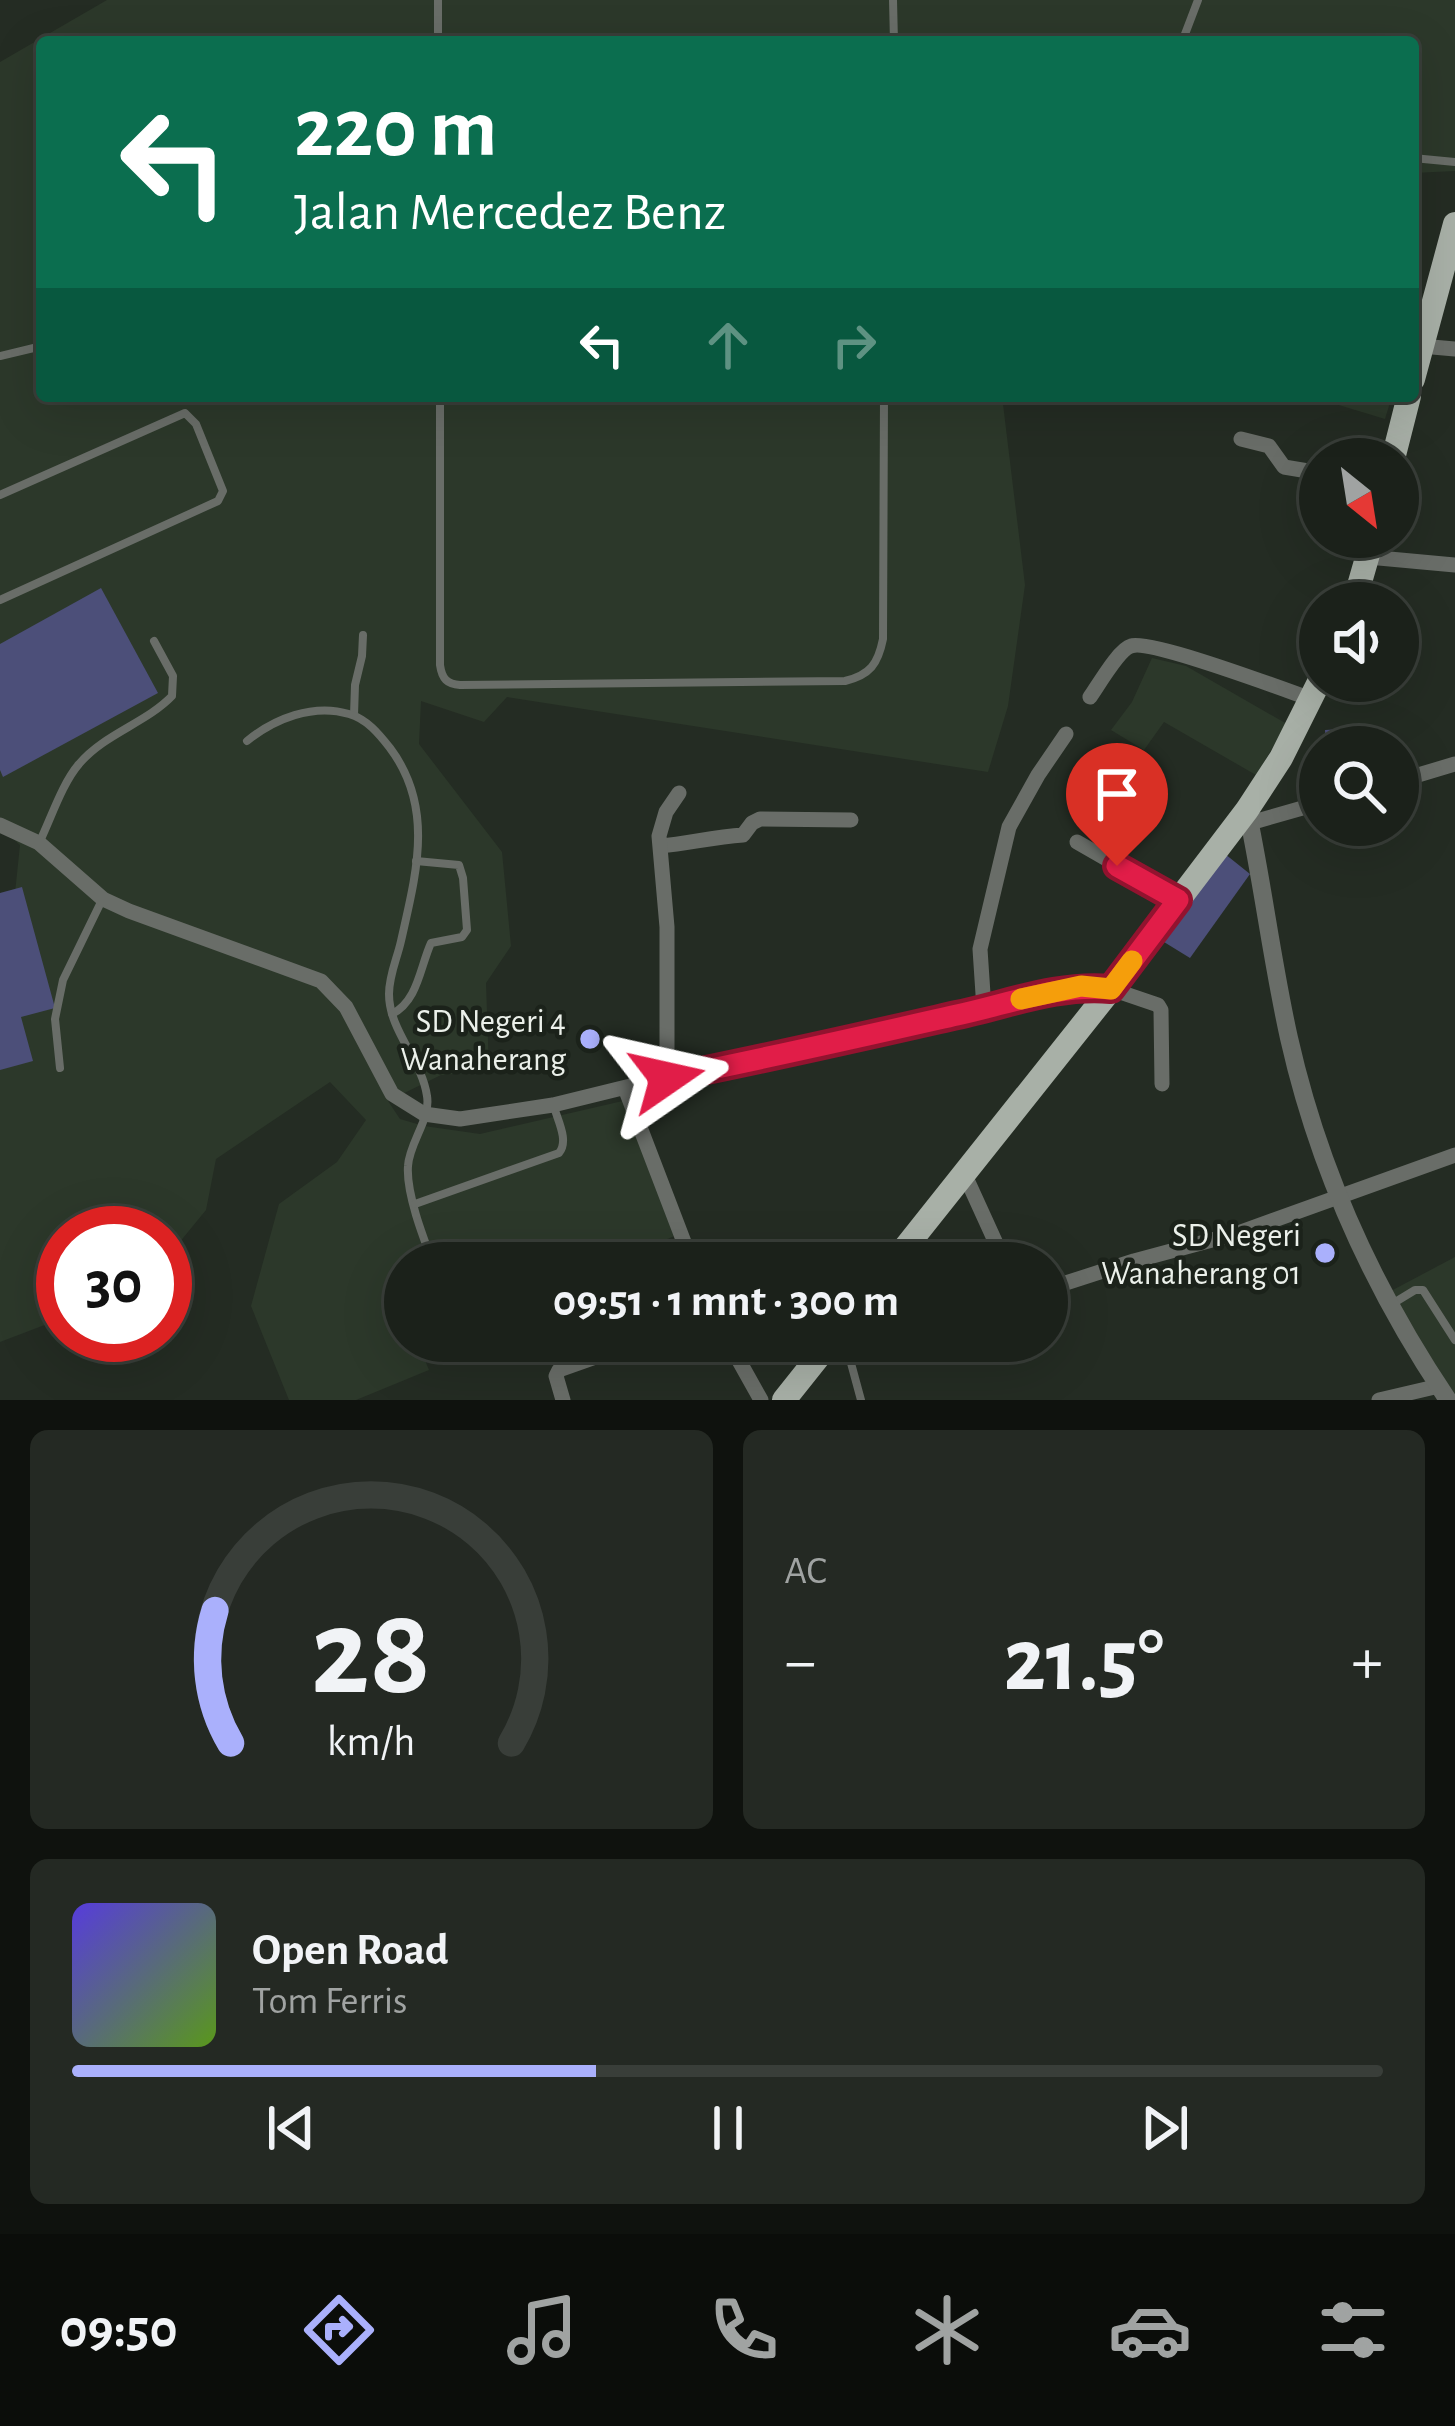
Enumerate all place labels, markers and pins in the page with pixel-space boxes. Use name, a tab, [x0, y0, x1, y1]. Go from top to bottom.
pin	[1066, 743, 1168, 866]
place label: SD Negeri 4 Wanaherang	[400, 1006, 566, 1077]
marker: SD Negeri 4 Wanaherang	[577, 1026, 603, 1052]
place label: SD Negeri Wanaherang 01	[1101, 1220, 1301, 1291]
marker: SD Negeri Wanaherang 01	[1312, 1240, 1338, 1266]

